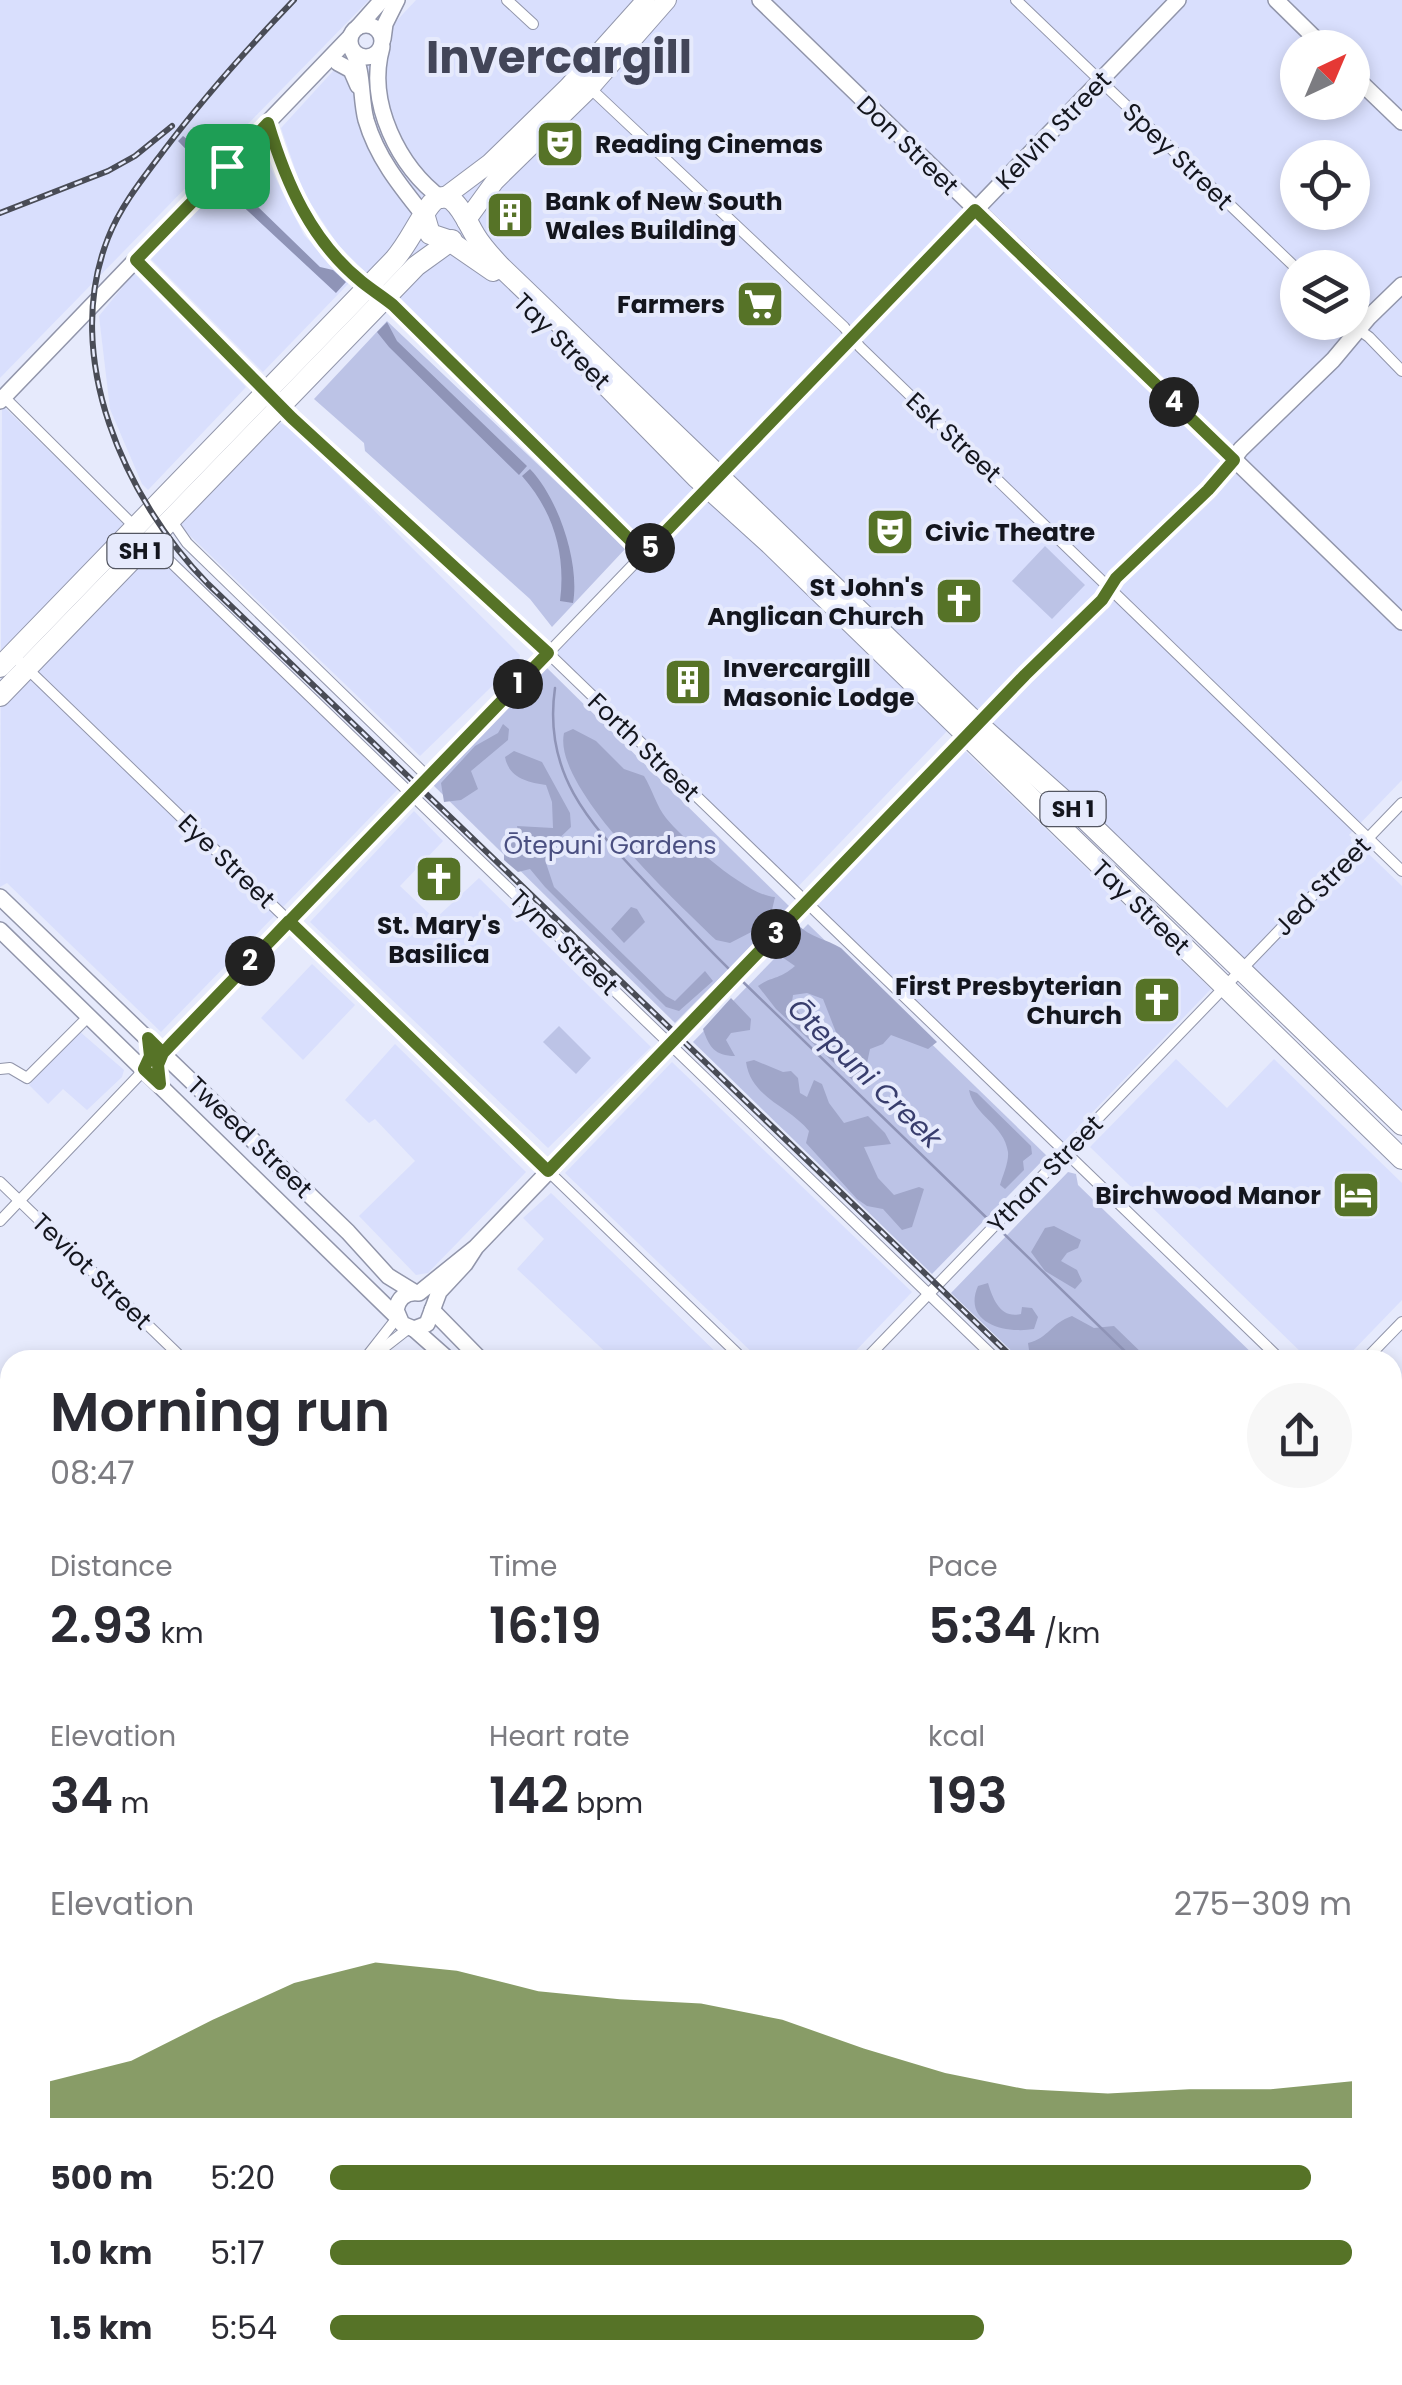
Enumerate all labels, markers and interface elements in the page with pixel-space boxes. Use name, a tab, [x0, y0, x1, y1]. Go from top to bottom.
district label: Invercargill	[426, 26, 692, 89]
north arrow	[1280, 30, 1370, 120]
map controls	[1280, 30, 1370, 340]
street label: Kelvin Street	[988, 63, 1119, 197]
street label: Don Street	[849, 88, 966, 203]
street label: Spey Street	[1115, 95, 1241, 218]
theatre icon: Reading Cinemas	[534, 118, 586, 170]
pin	[185, 124, 270, 209]
place label: Reading Cinemas	[595, 127, 823, 162]
icon: arrive	[200, 139, 255, 194]
button: locate	[1280, 140, 1370, 230]
place label: Bank of New South Wales Building	[545, 184, 783, 248]
building icon: Bank of New South Wales Building	[484, 189, 536, 241]
button: layers	[1280, 250, 1370, 340]
supermarket icon: Farmers	[734, 278, 786, 330]
street label: Tay Street	[505, 285, 618, 398]
place label: Farmers	[617, 287, 725, 322]
pin: 4	[1149, 377, 1199, 427]
text: 4	[1165, 382, 1183, 421]
street label: Esk Street	[898, 384, 1009, 491]
theatre icon: Civic Theatre	[864, 506, 916, 558]
place label: Civic Theatre	[925, 515, 1095, 550]
pin: 5	[625, 523, 675, 573]
text: 5	[641, 528, 659, 567]
road number: SH 1	[108, 534, 172, 568]
place label: St John's Anglican Church	[707, 570, 924, 634]
church icon: St John's Anglican Church	[933, 575, 985, 627]
place label: Invercargill Masonic Lodge	[723, 651, 915, 715]
building icon: Invercargill Masonic Lodge	[662, 656, 714, 708]
pin: 1	[493, 659, 543, 709]
text: 1	[513, 664, 523, 703]
street label: Forth Street	[580, 685, 707, 810]
road number: SH 1	[1040, 792, 1106, 826]
street label: Eye Street	[171, 806, 283, 916]
park label: Ōtepuni Gardens	[503, 828, 717, 863]
street label: Jed Street	[1266, 829, 1379, 944]
street label: Tay Street	[1084, 852, 1198, 963]
church icon: St. Mary's Basilica	[413, 853, 465, 905]
street label: Tyne Street	[502, 881, 626, 1003]
place label: St. Mary's Basilica	[377, 908, 501, 972]
pin: 3	[751, 909, 801, 959]
text: 3	[768, 914, 784, 953]
pin: 2	[225, 936, 275, 986]
text: 2	[242, 941, 258, 980]
place label: First Presbyterian Church	[895, 969, 1122, 1033]
church icon: First Presbyterian Church	[1131, 974, 1183, 1026]
water label: Ōtepuni Creek	[779, 990, 952, 1158]
street label: Tweed Street	[179, 1069, 320, 1206]
street label: Ythan Street	[980, 1107, 1111, 1241]
hotel icon: Birchwood Manor	[1330, 1169, 1382, 1221]
place label: Birchwood Manor	[1095, 1178, 1321, 1213]
street label: Teviot Street	[24, 1205, 159, 1338]
text: Morning run	[50, 1373, 390, 1450]
button: share	[1247, 1383, 1352, 1488]
text: 08:47	[50, 1450, 135, 1495]
text: Distance	[50, 1547, 173, 1586]
text: Time	[489, 1547, 557, 1586]
text: Pace	[928, 1547, 998, 1586]
text: 2.93	[50, 1590, 153, 1661]
text: 16:19	[489, 1590, 602, 1661]
text: 5:34	[928, 1590, 1036, 1661]
text: km	[153, 1614, 204, 1653]
text: /km	[1036, 1614, 1100, 1653]
text: Elevation	[50, 1717, 176, 1756]
text: Heart rate	[489, 1717, 630, 1756]
text: kcal	[928, 1717, 985, 1756]
text: 34	[50, 1760, 113, 1831]
text: 142	[489, 1760, 569, 1831]
text: 193	[928, 1760, 1007, 1831]
text: m	[113, 1784, 149, 1823]
text: bpm	[569, 1784, 643, 1823]
text: Elevation	[50, 1881, 194, 1926]
text: 275–309 m	[1174, 1881, 1352, 1926]
text: 500 m	[50, 2155, 153, 2200]
text: 5:20	[210, 2155, 275, 2200]
text: 1.0 km	[50, 2230, 152, 2275]
text: 5:17	[210, 2230, 265, 2275]
text: 1.5 km	[50, 2305, 152, 2350]
text: 5:54	[210, 2305, 277, 2350]

